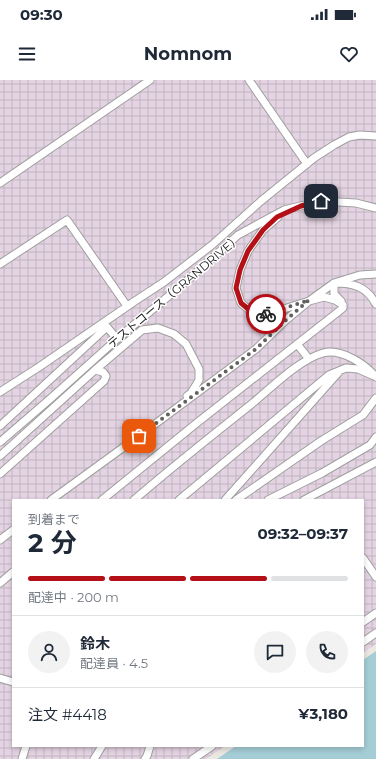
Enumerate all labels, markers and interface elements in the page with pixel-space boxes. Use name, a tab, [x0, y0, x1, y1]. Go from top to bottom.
text: 09:30	[20, 5, 63, 24]
icon: menu	[16, 43, 38, 65]
text: Nomnom	[144, 43, 232, 65]
icon: heart	[338, 43, 360, 65]
pin	[304, 184, 338, 218]
icon: home	[310, 190, 332, 212]
street label: テストコース（GRANDRIVE）	[104, 231, 244, 351]
courier	[246, 294, 286, 334]
icon: bike	[255, 303, 277, 325]
pin	[122, 419, 156, 453]
icon: bag	[128, 425, 150, 447]
text: 到着まで	[28, 511, 80, 527]
text: 09:32–09:37	[257, 524, 348, 543]
text: 2 分	[28, 527, 77, 559]
text: 配達中 · 200 m	[28, 589, 119, 605]
button: person	[28, 631, 70, 673]
button: chat	[254, 631, 296, 673]
button: phone	[306, 631, 348, 673]
text: 鈴木	[80, 634, 110, 653]
text: 配達員 · 4.5	[80, 655, 148, 671]
text: ¥3,180	[298, 704, 348, 723]
text: 注文 #4418	[28, 705, 107, 724]

